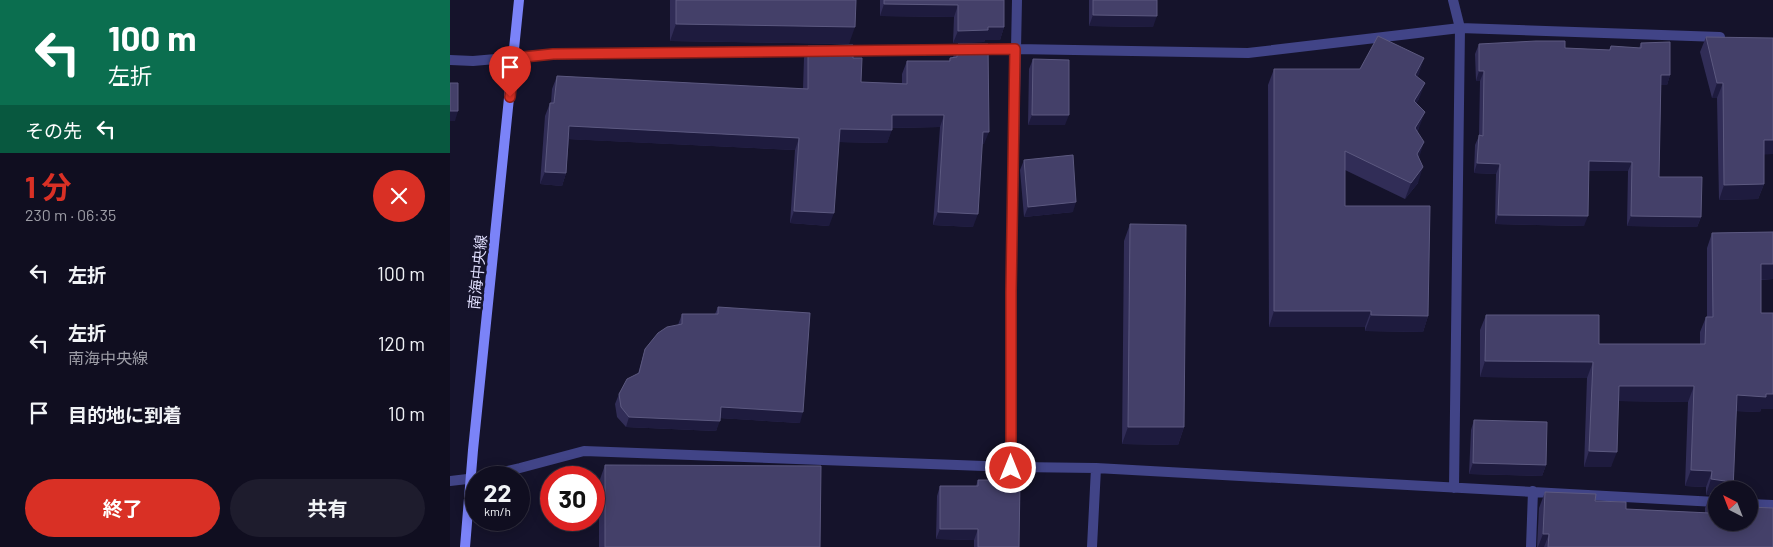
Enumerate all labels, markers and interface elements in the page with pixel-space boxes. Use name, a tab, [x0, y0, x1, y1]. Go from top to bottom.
text: 100 m	[108, 16, 197, 58]
icon: left	[25, 20, 90, 85]
pin	[489, 46, 531, 97]
icon: arrive	[496, 53, 524, 81]
text: 左折	[108, 62, 152, 88]
icon: left	[92, 115, 120, 143]
text: その先	[25, 119, 82, 142]
text: 1 分	[25, 168, 72, 204]
button: close	[373, 170, 425, 222]
text: 230 m · 06:35	[25, 205, 116, 224]
street label: 南海中央線	[464, 234, 490, 310]
icon: left	[25, 259, 53, 287]
text: 100 m	[377, 262, 425, 285]
text: 左折	[68, 263, 106, 286]
text: 左折	[68, 321, 106, 344]
icon: left	[25, 329, 53, 357]
text: 120 m	[378, 332, 425, 355]
text: 南海中央線	[68, 348, 148, 367]
icon: arrive	[25, 399, 53, 427]
text: 10 m	[388, 402, 425, 425]
text: 目的地に到着	[68, 403, 182, 426]
position arrow	[984, 441, 1036, 493]
speed limit sign: 30	[540, 466, 605, 531]
text: 22	[483, 477, 512, 507]
button: 終了	[25, 479, 220, 537]
button: 共有	[230, 479, 425, 537]
north arrow	[1708, 481, 1758, 531]
map controls	[1708, 481, 1758, 531]
text: km/h	[484, 504, 511, 518]

